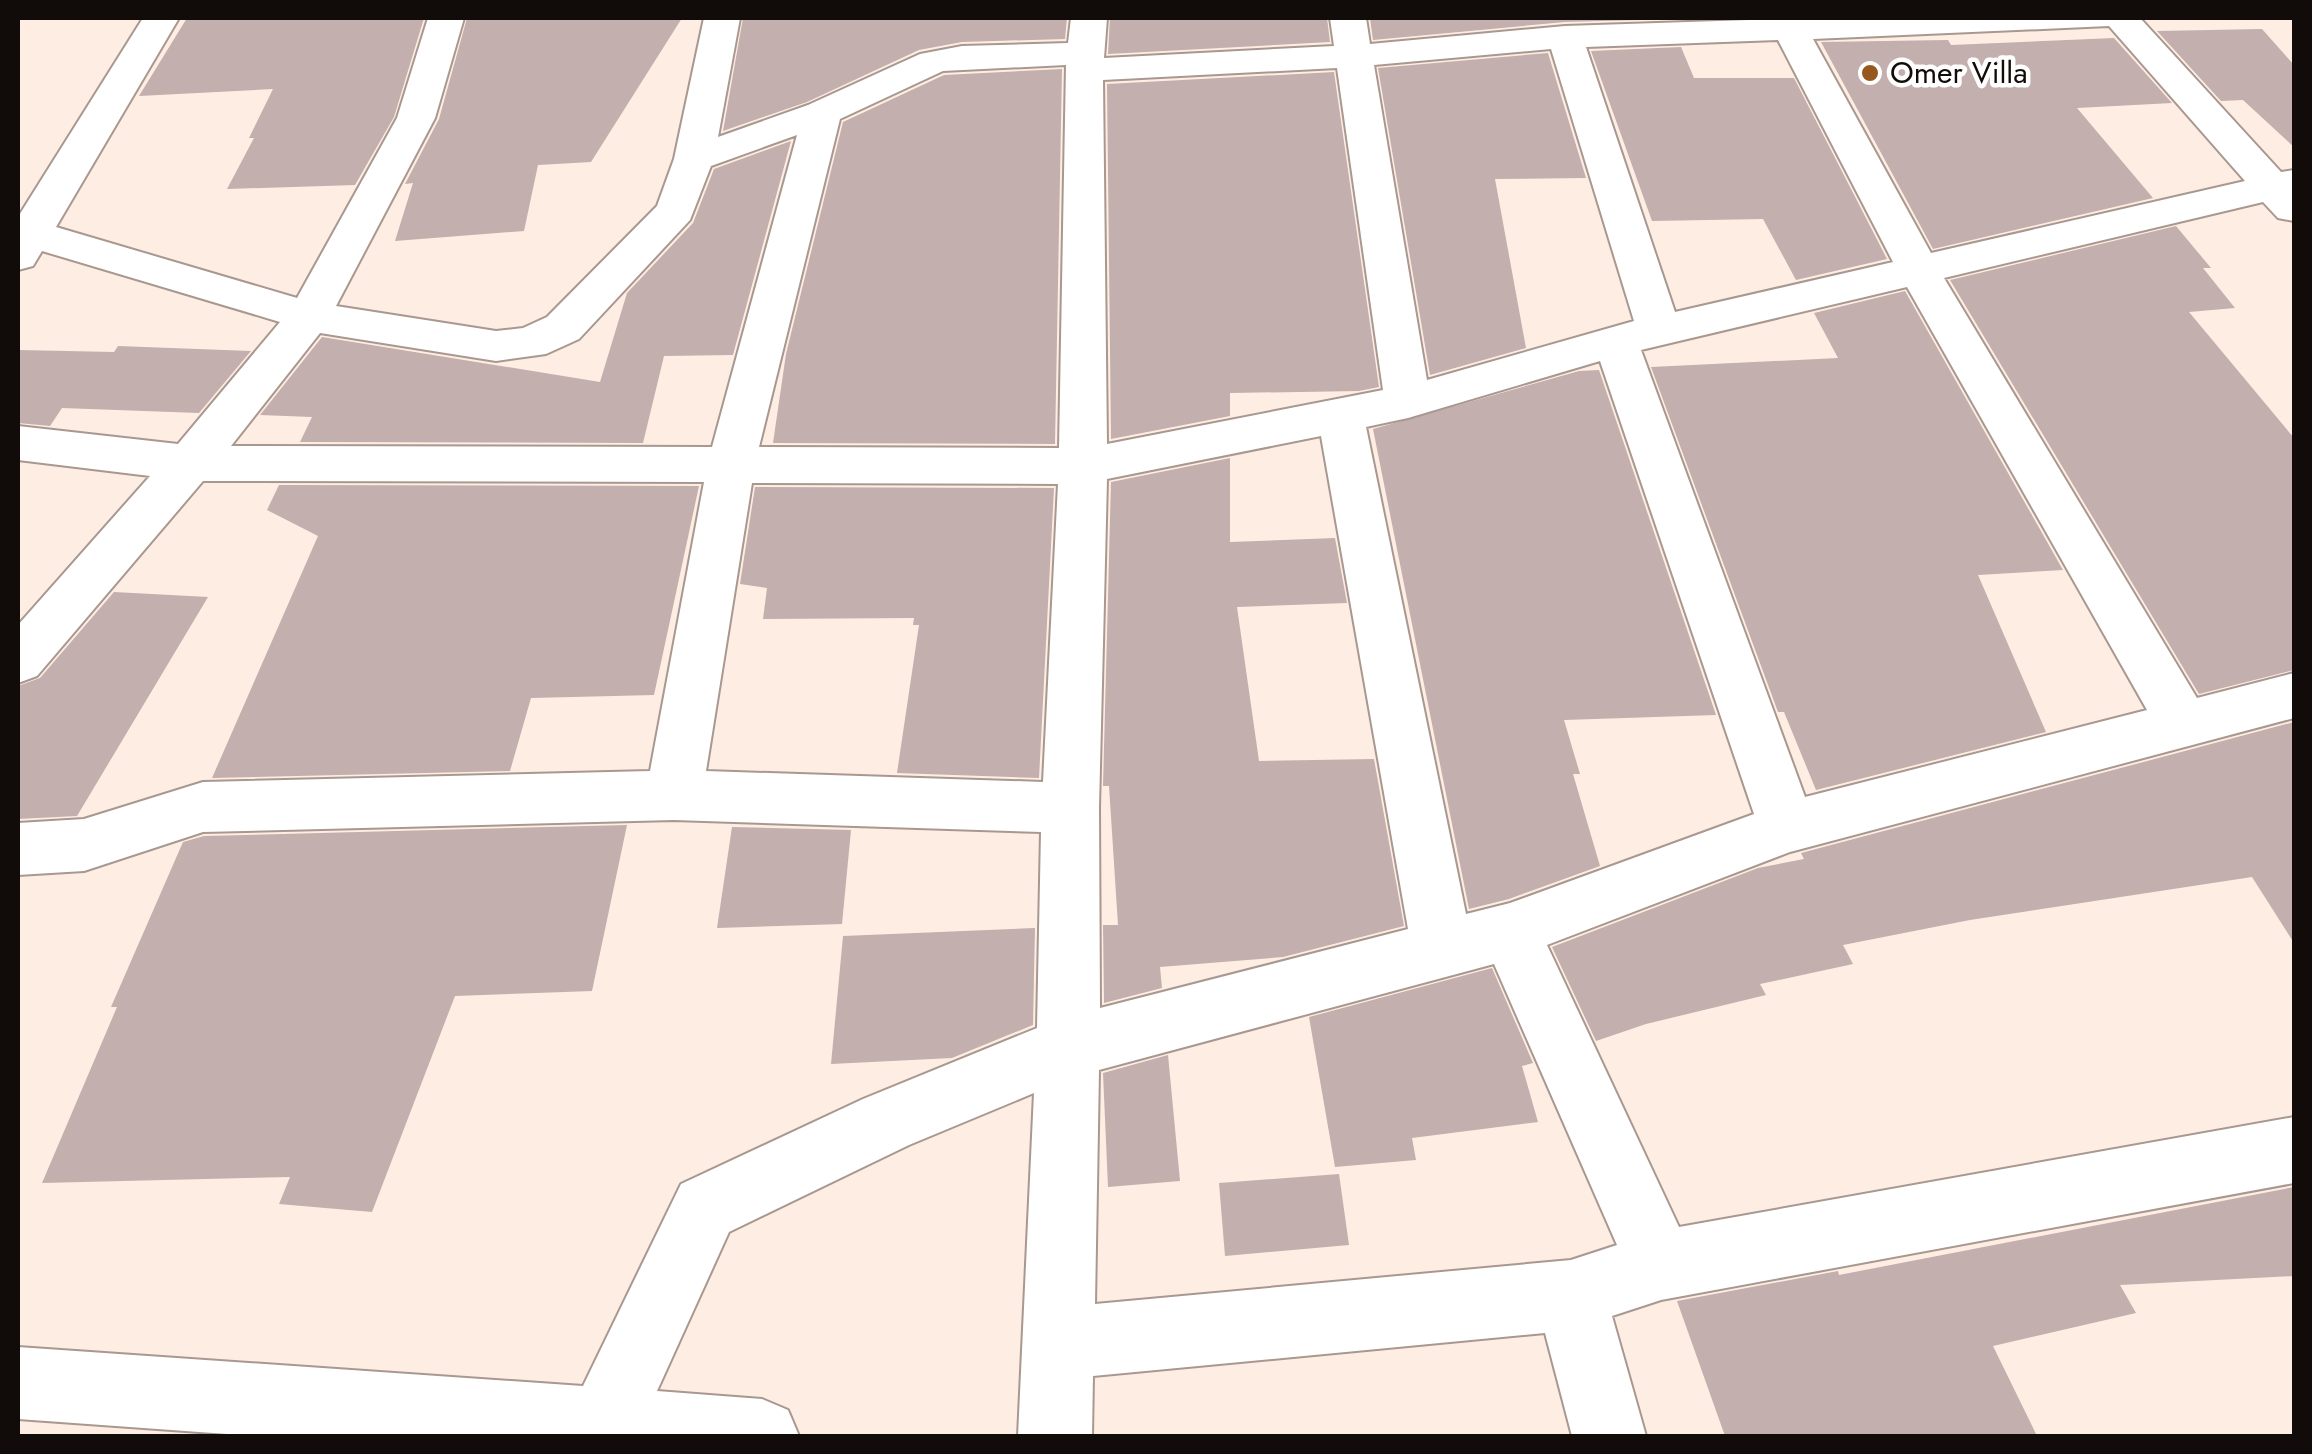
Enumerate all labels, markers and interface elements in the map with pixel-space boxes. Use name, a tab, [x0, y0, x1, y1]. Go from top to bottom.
place label: Omer Villa	[1890, 51, 2028, 94]
marker: Omer Villa	[1859, 62, 1881, 84]

